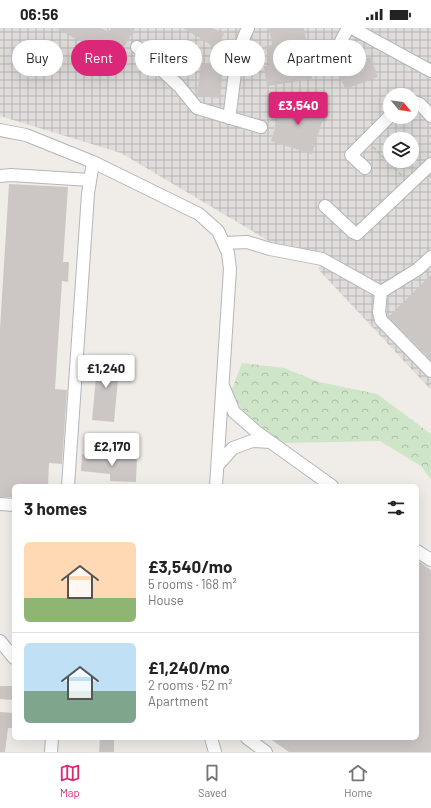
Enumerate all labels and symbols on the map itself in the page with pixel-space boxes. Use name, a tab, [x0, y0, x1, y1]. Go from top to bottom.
north arrow	[383, 88, 419, 124]
pin: £3,540	[265, 92, 331, 126]
pin: £1,240	[73, 355, 139, 389]
pin: £2,170	[79, 433, 145, 467]

